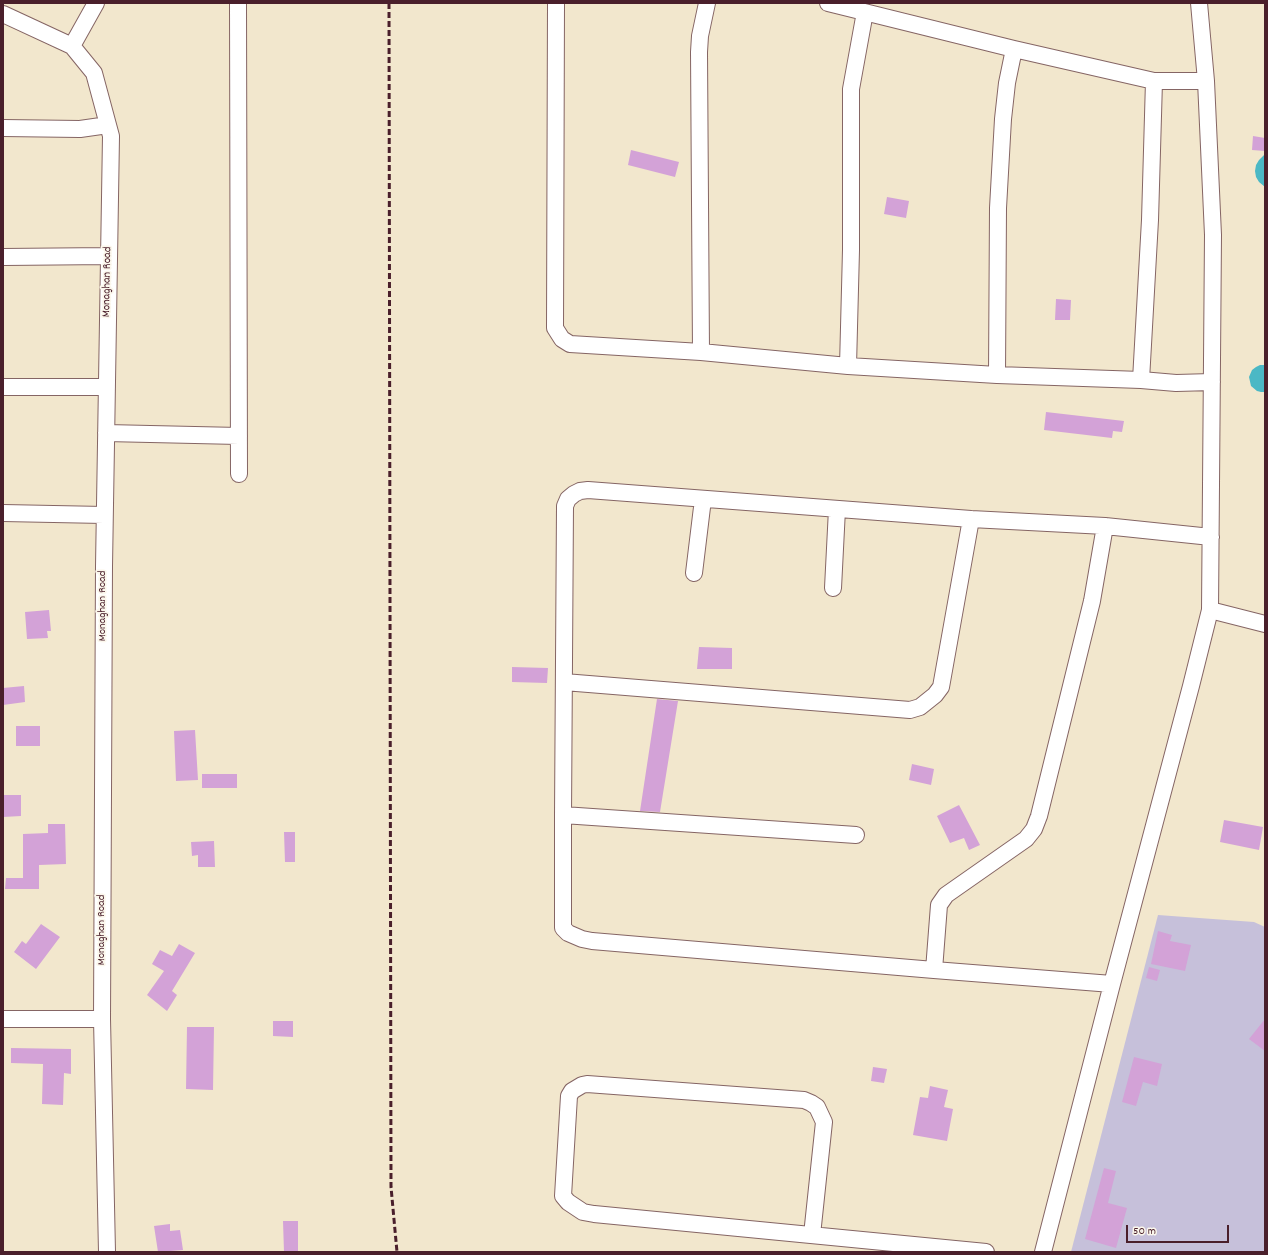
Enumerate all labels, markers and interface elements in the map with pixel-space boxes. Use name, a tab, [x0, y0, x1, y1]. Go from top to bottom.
street label: Monaghan Road	[100, 247, 116, 317]
street label: Monaghan Road	[96, 571, 110, 641]
street label: Monaghan Road	[95, 895, 109, 965]
scale bar	[1128, 1217, 1231, 1243]
text: 50 m	[1133, 1223, 1156, 1240]

